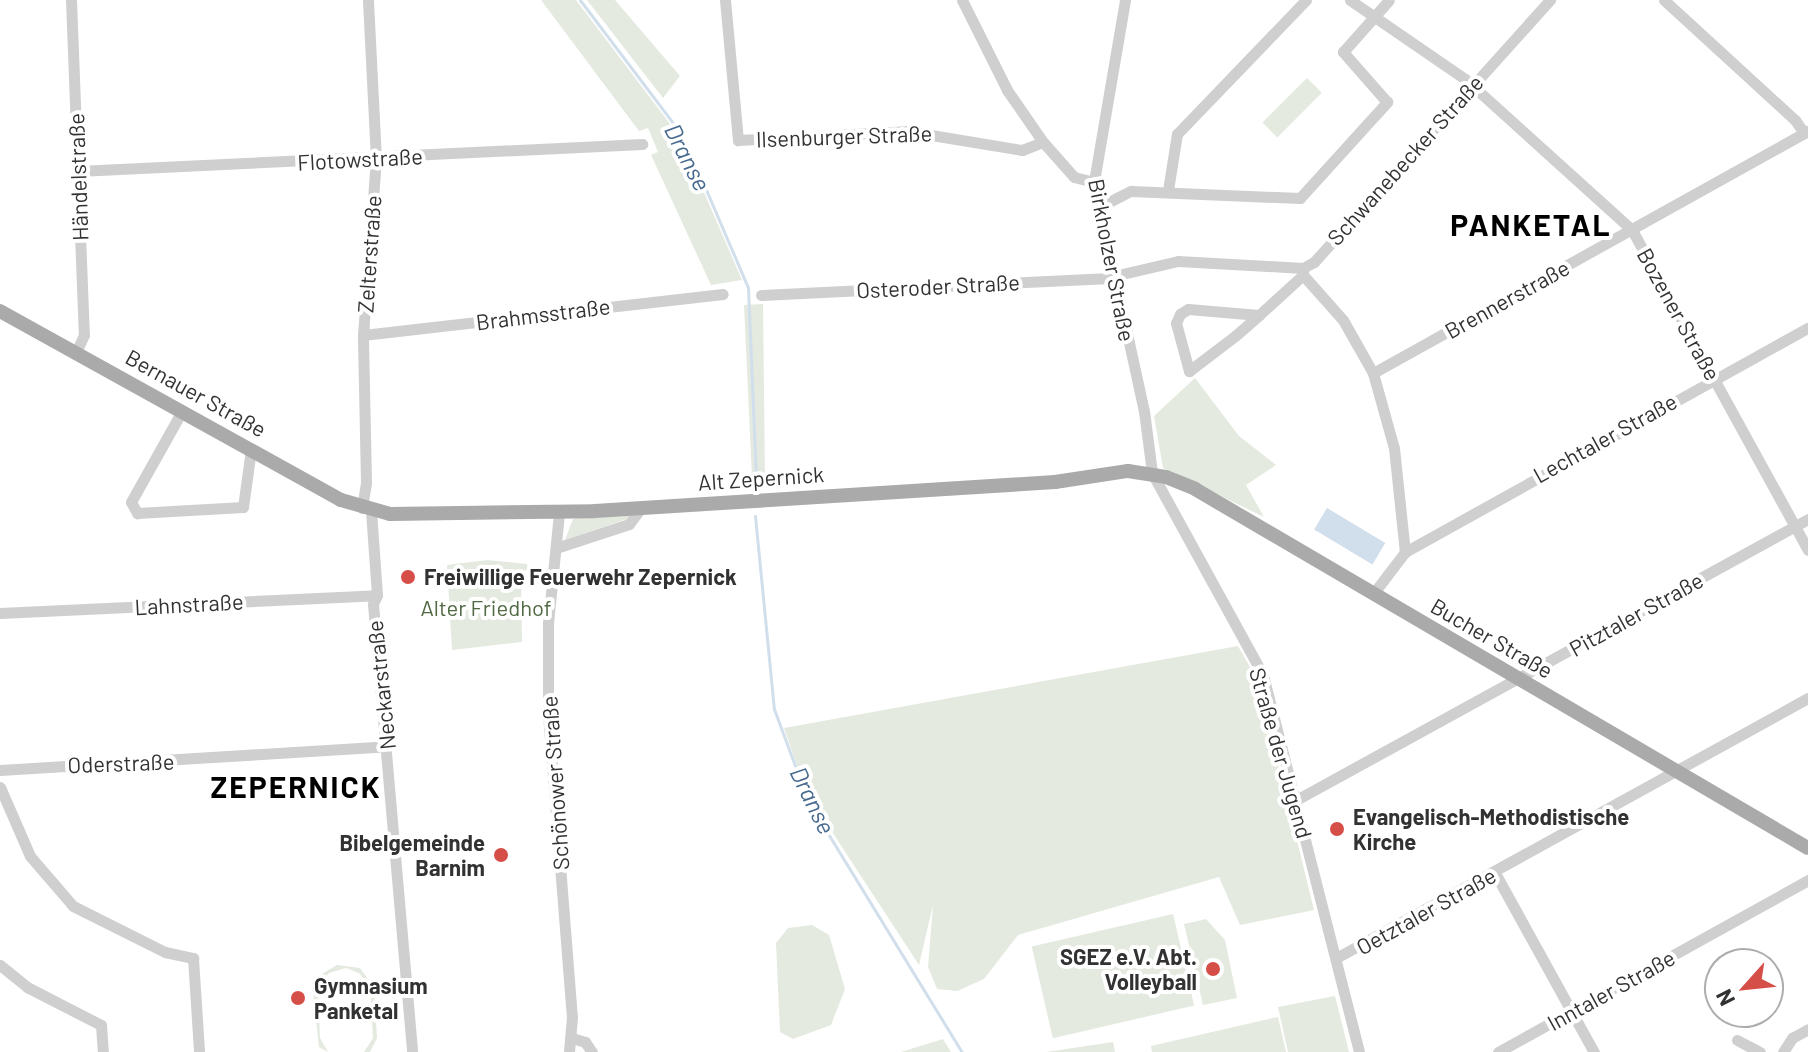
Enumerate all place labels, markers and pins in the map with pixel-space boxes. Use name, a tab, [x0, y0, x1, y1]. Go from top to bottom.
place label: Freiwillige Feuerwehr Zepernick	[424, 564, 737, 590]
marker: Freiwillige Feuerwehr Zepernick	[399, 568, 417, 586]
place label: Evangelisch-Methodistische Kirche	[1353, 803, 1629, 854]
marker: Evangelisch-Methodistische Kirche	[1328, 820, 1346, 838]
place label: Bibelgemeinde Barnim	[339, 829, 485, 880]
marker: Bibelgemeinde Barnim	[492, 846, 510, 864]
place label: SGEZ e.V. Abt. Volleyball	[1060, 943, 1197, 994]
marker: SGEZ e.V. Abt. Volleyball	[1204, 960, 1222, 978]
place label: Gymnasium Panketal	[314, 972, 428, 1024]
marker: Gymnasium Panketal	[289, 989, 307, 1007]

